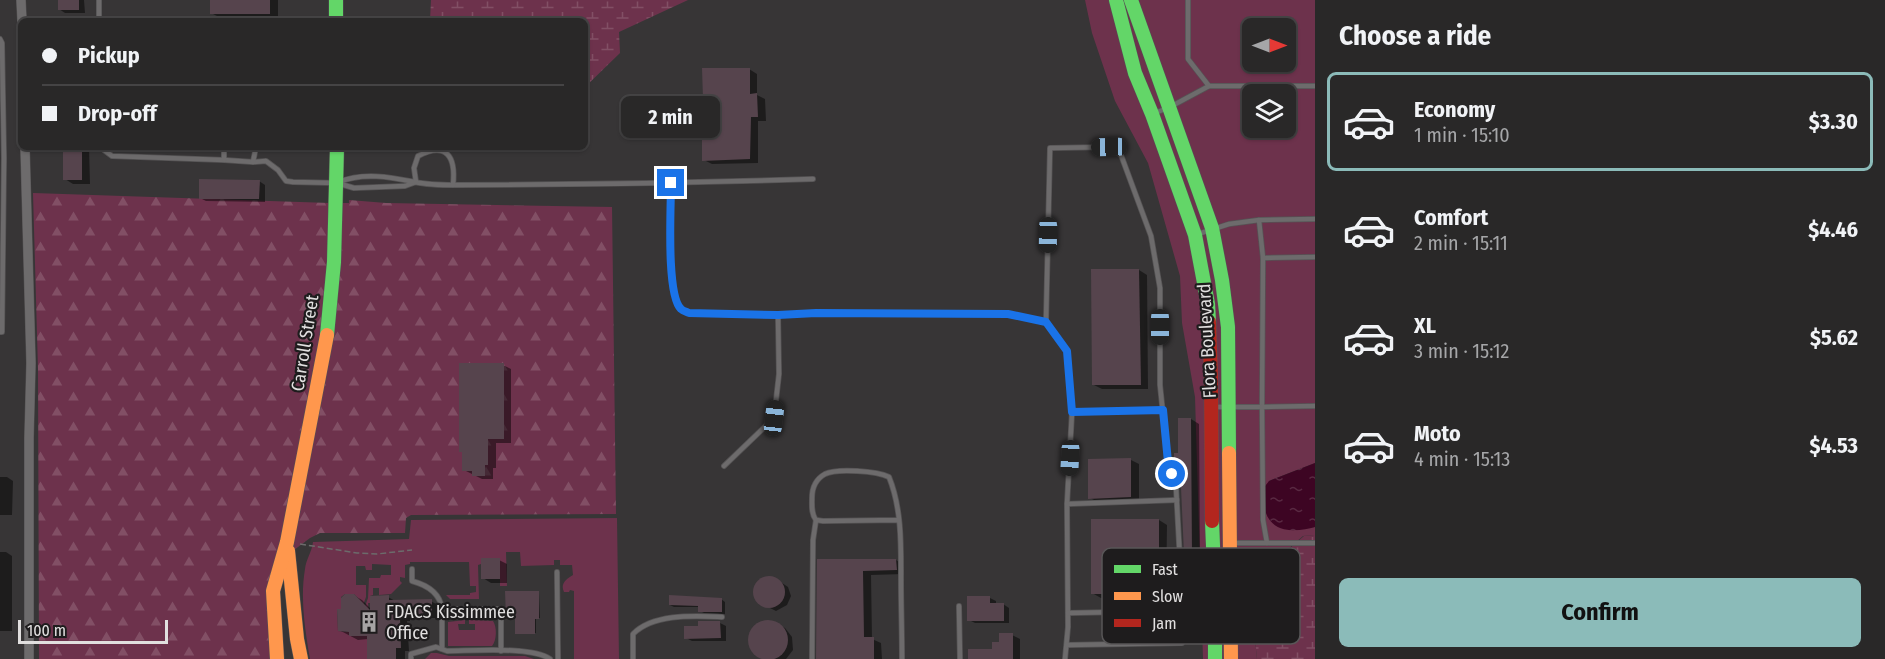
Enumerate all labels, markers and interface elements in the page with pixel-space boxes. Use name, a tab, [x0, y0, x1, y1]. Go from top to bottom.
north arrow	[1242, 18, 1296, 72]
map controls	[1242, 18, 1296, 138]
text: Choose a ride	[1339, 20, 1491, 52]
text: Pickup	[78, 42, 140, 69]
button: layers	[1242, 84, 1296, 138]
icon: car	[1342, 95, 1396, 149]
callout: 2 min	[622, 96, 720, 138]
text: Economy	[1414, 96, 1495, 123]
text: Drop-off	[78, 100, 157, 127]
text: 2 min	[648, 105, 693, 129]
text: $3.30	[1809, 108, 1858, 135]
text: 1 min · 15:10	[1414, 123, 1510, 147]
car	[1091, 138, 1127, 156]
route end	[657, 169, 684, 196]
icon: car	[1342, 203, 1396, 257]
text: Comfort	[1414, 204, 1488, 231]
text: $4.46	[1808, 216, 1858, 243]
car	[1039, 217, 1057, 253]
text: 2 min · 15:11	[1414, 231, 1508, 255]
street label: Flora Boulevard	[1193, 283, 1221, 399]
street label: Carroll Street	[287, 293, 323, 393]
car	[1151, 309, 1169, 345]
icon: car	[1342, 311, 1396, 365]
text: XL	[1414, 312, 1436, 339]
text: $5.62	[1810, 324, 1858, 351]
text: 3 min · 15:12	[1414, 339, 1509, 363]
car	[763, 399, 785, 437]
icon: car	[1342, 419, 1396, 473]
text: Moto	[1414, 420, 1461, 447]
text: $4.53	[1809, 432, 1858, 459]
car	[1060, 440, 1080, 476]
text: 4 min · 15:13	[1414, 447, 1510, 471]
route start	[1158, 460, 1185, 487]
legend	[1102, 548, 1300, 644]
text: Fast	[1152, 560, 1179, 579]
button: Confirm	[1339, 578, 1861, 647]
text: Slow	[1152, 587, 1183, 606]
place label: FDACS Kissimmee Office	[386, 601, 515, 644]
building icon: FDACS Kissimmee Office	[357, 610, 381, 634]
text: Jam	[1152, 614, 1177, 633]
scale bar	[18, 617, 168, 644]
text: 100 m	[27, 621, 66, 640]

